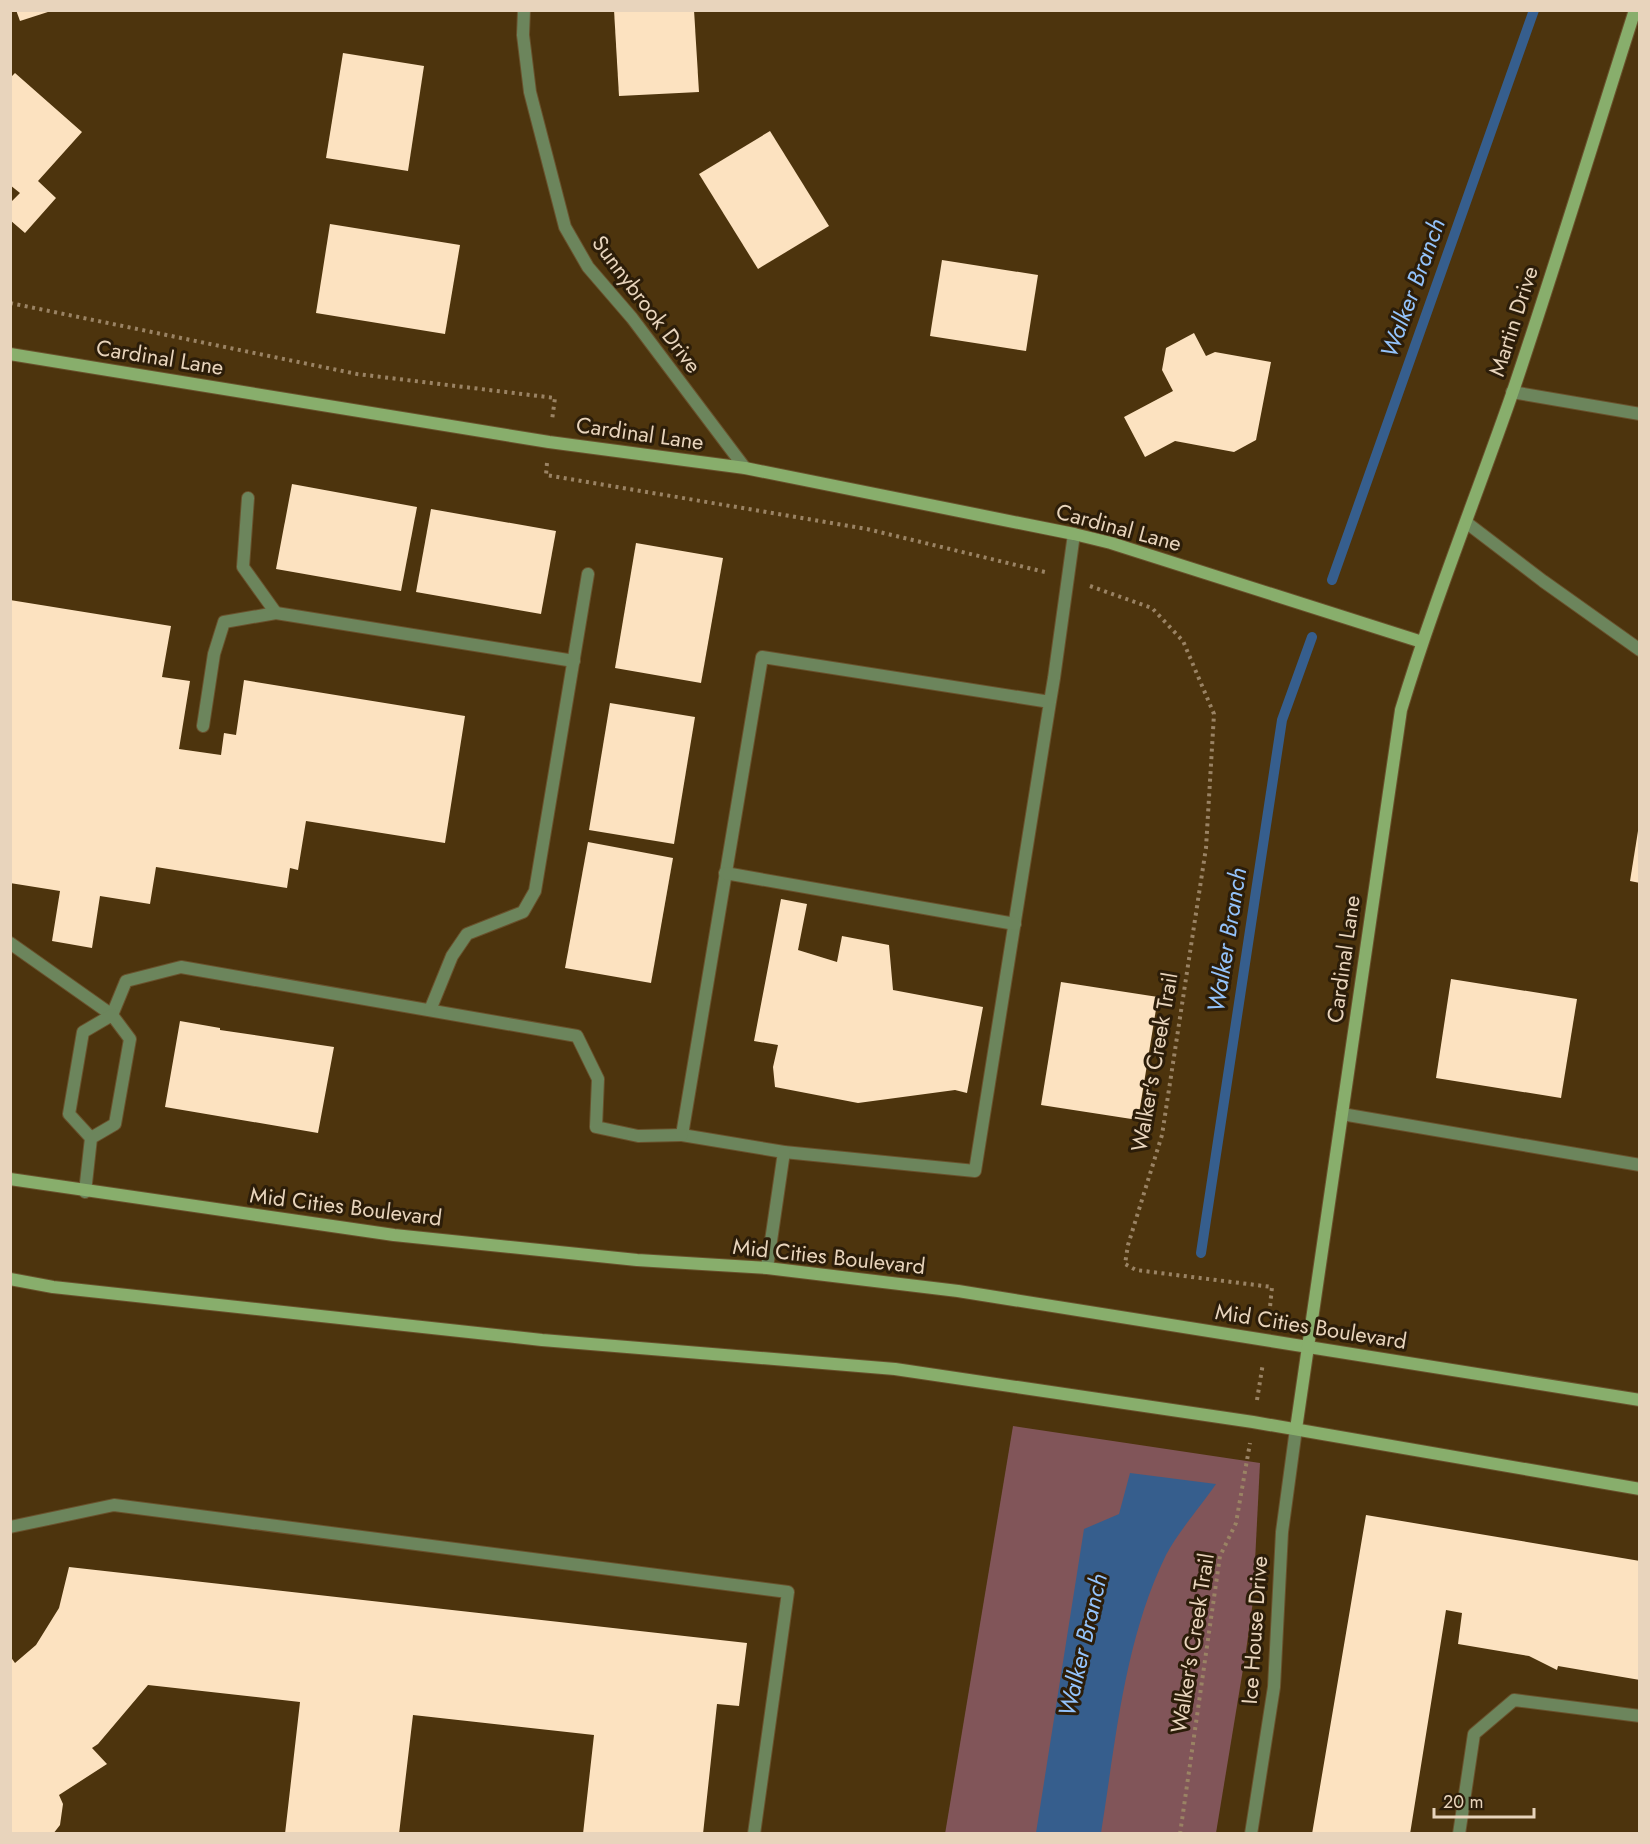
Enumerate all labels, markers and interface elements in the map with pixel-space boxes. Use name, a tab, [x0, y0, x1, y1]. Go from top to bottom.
water label: Walker Branch	[1371, 213, 1454, 363]
street label: Sunnybrook Drive	[584, 228, 710, 380]
street label: Martin Drive	[1480, 262, 1546, 380]
street label: Cardinal Lane	[94, 331, 226, 383]
street label: Cardinal Lane	[574, 408, 706, 458]
street label: Cardinal Lane	[1053, 495, 1185, 559]
water label: Walker Branch	[1198, 865, 1255, 1015]
street label: Cardinal Lane	[1318, 893, 1368, 1025]
street label: Walker's Creek Trail	[1122, 970, 1186, 1154]
street label: Mid Cities Boulevard	[248, 1178, 444, 1234]
street label: Mid Cities Boulevard	[731, 1230, 927, 1282]
street label: Mid Cities Boulevard	[1213, 1295, 1409, 1357]
street label: Walker's Creek Trail	[1162, 1551, 1222, 1735]
street label: Ice House Drive	[1233, 1555, 1275, 1705]
water label: Walker Branch	[1049, 1570, 1116, 1720]
scale bar	[1434, 1781, 1534, 1819]
text: 20 m	[1443, 1789, 1483, 1815]

